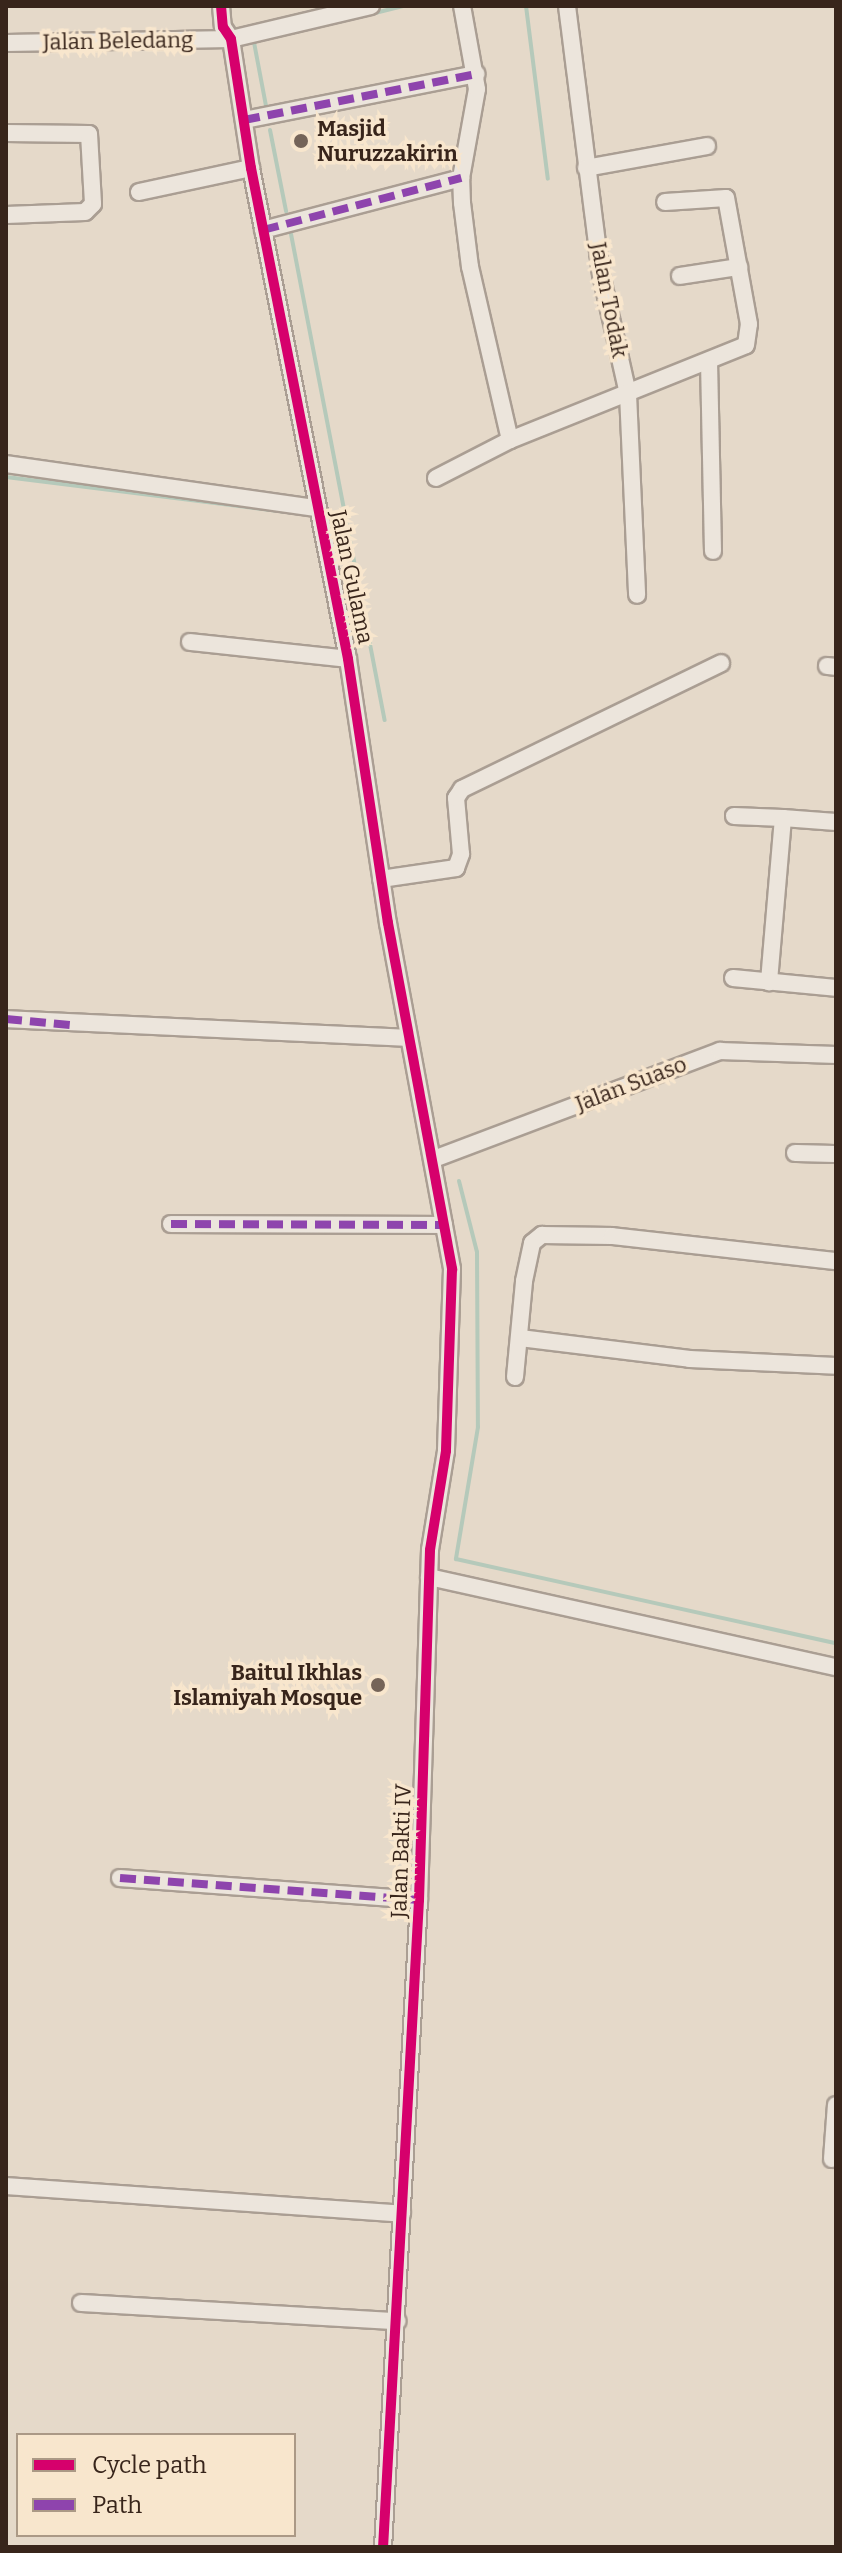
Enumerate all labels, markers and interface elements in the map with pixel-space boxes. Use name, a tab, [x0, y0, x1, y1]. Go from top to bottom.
street label: Jalan Beledang	[42, 26, 194, 56]
place label: Masjid Nuruzzakirin	[317, 115, 458, 166]
marker: Masjid Nuruzzakirin	[292, 132, 310, 150]
street label: Jalan Todak	[585, 240, 633, 360]
street label: Jalan Gulama	[325, 508, 379, 646]
street label: Jalan Suaso	[572, 1051, 690, 1117]
place label: Baitul Ikhlas Islamiyah Mosque	[173, 1659, 362, 1710]
marker: Baitul Ikhlas Islamiyah Mosque	[369, 1676, 387, 1694]
street label: Jalan Bakti IV	[385, 1783, 417, 1919]
legend	[16, 2433, 296, 2537]
text: Cycle path	[92, 2451, 207, 2479]
text: Path	[92, 2491, 142, 2519]

